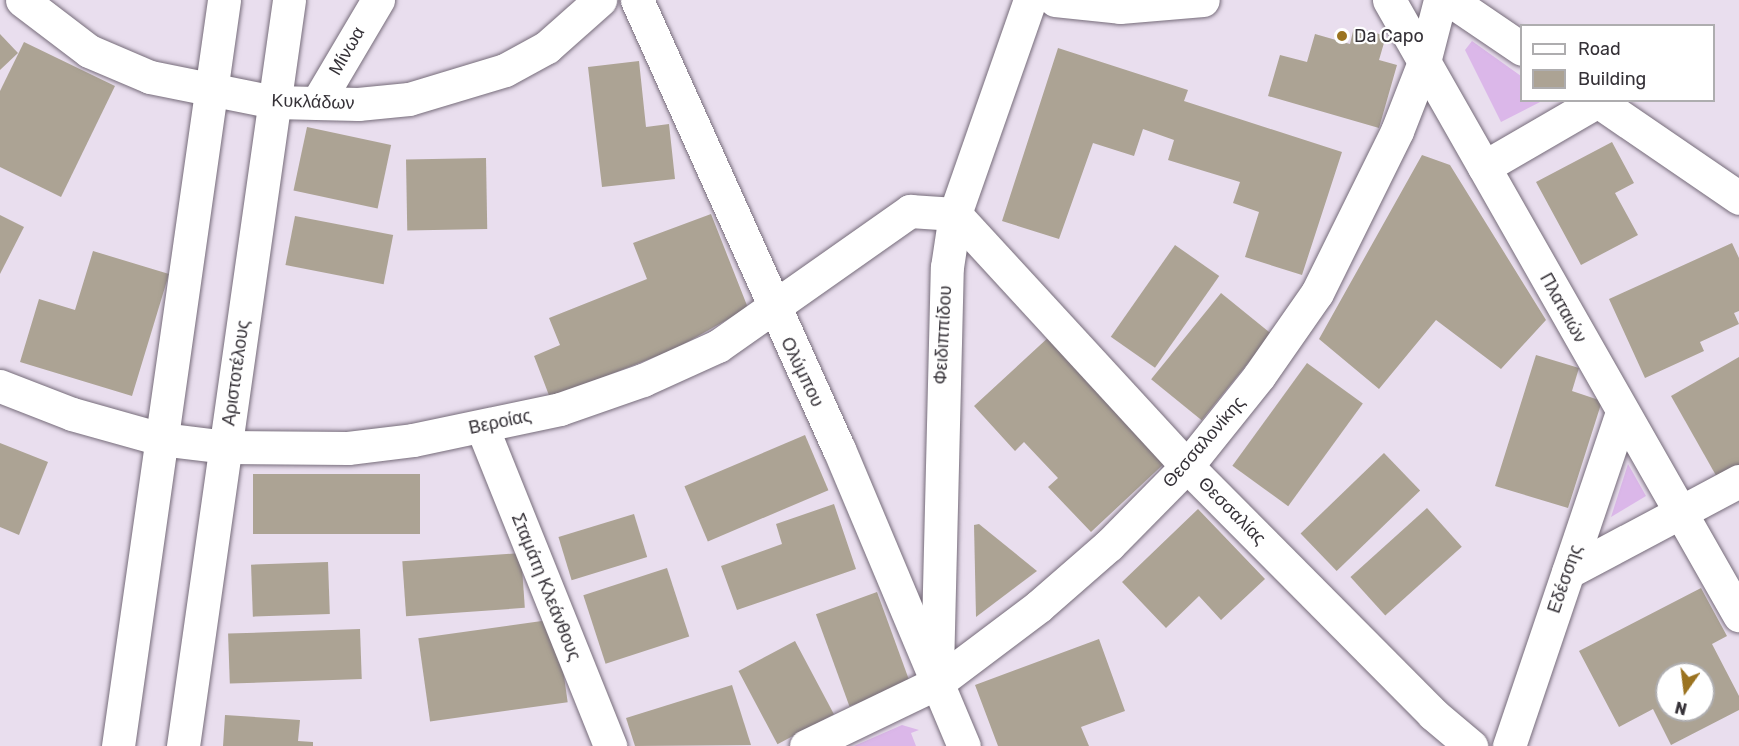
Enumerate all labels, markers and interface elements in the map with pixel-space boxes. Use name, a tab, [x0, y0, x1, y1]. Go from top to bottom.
street label: Μίνωα	[325, 23, 369, 79]
legend	[1520, 24, 1715, 102]
place label: Da Capo	[1354, 25, 1424, 47]
marker: Da Capo	[1335, 29, 1349, 43]
text: Road	[1578, 38, 1621, 60]
text: Building	[1578, 68, 1646, 90]
street label: Κυκλάδων	[271, 90, 355, 114]
street label: Πλαταιών	[1535, 269, 1591, 347]
street label: Φειδιππίδου	[930, 285, 956, 385]
street label: Αριστοτέλους	[218, 319, 254, 427]
street label: Ολύμπου	[776, 334, 828, 410]
street label: Θεσσαλονίκης	[1158, 392, 1250, 492]
street label: Βεροίας	[467, 405, 533, 439]
street label: Θεσσαλίας	[1194, 473, 1270, 549]
street label: Σταμάτη Κλεάνθους	[507, 510, 585, 664]
street label: Εδέσσης	[1543, 542, 1587, 616]
north arrow	[1655, 662, 1715, 722]
text: N	[1673, 697, 1689, 719]

